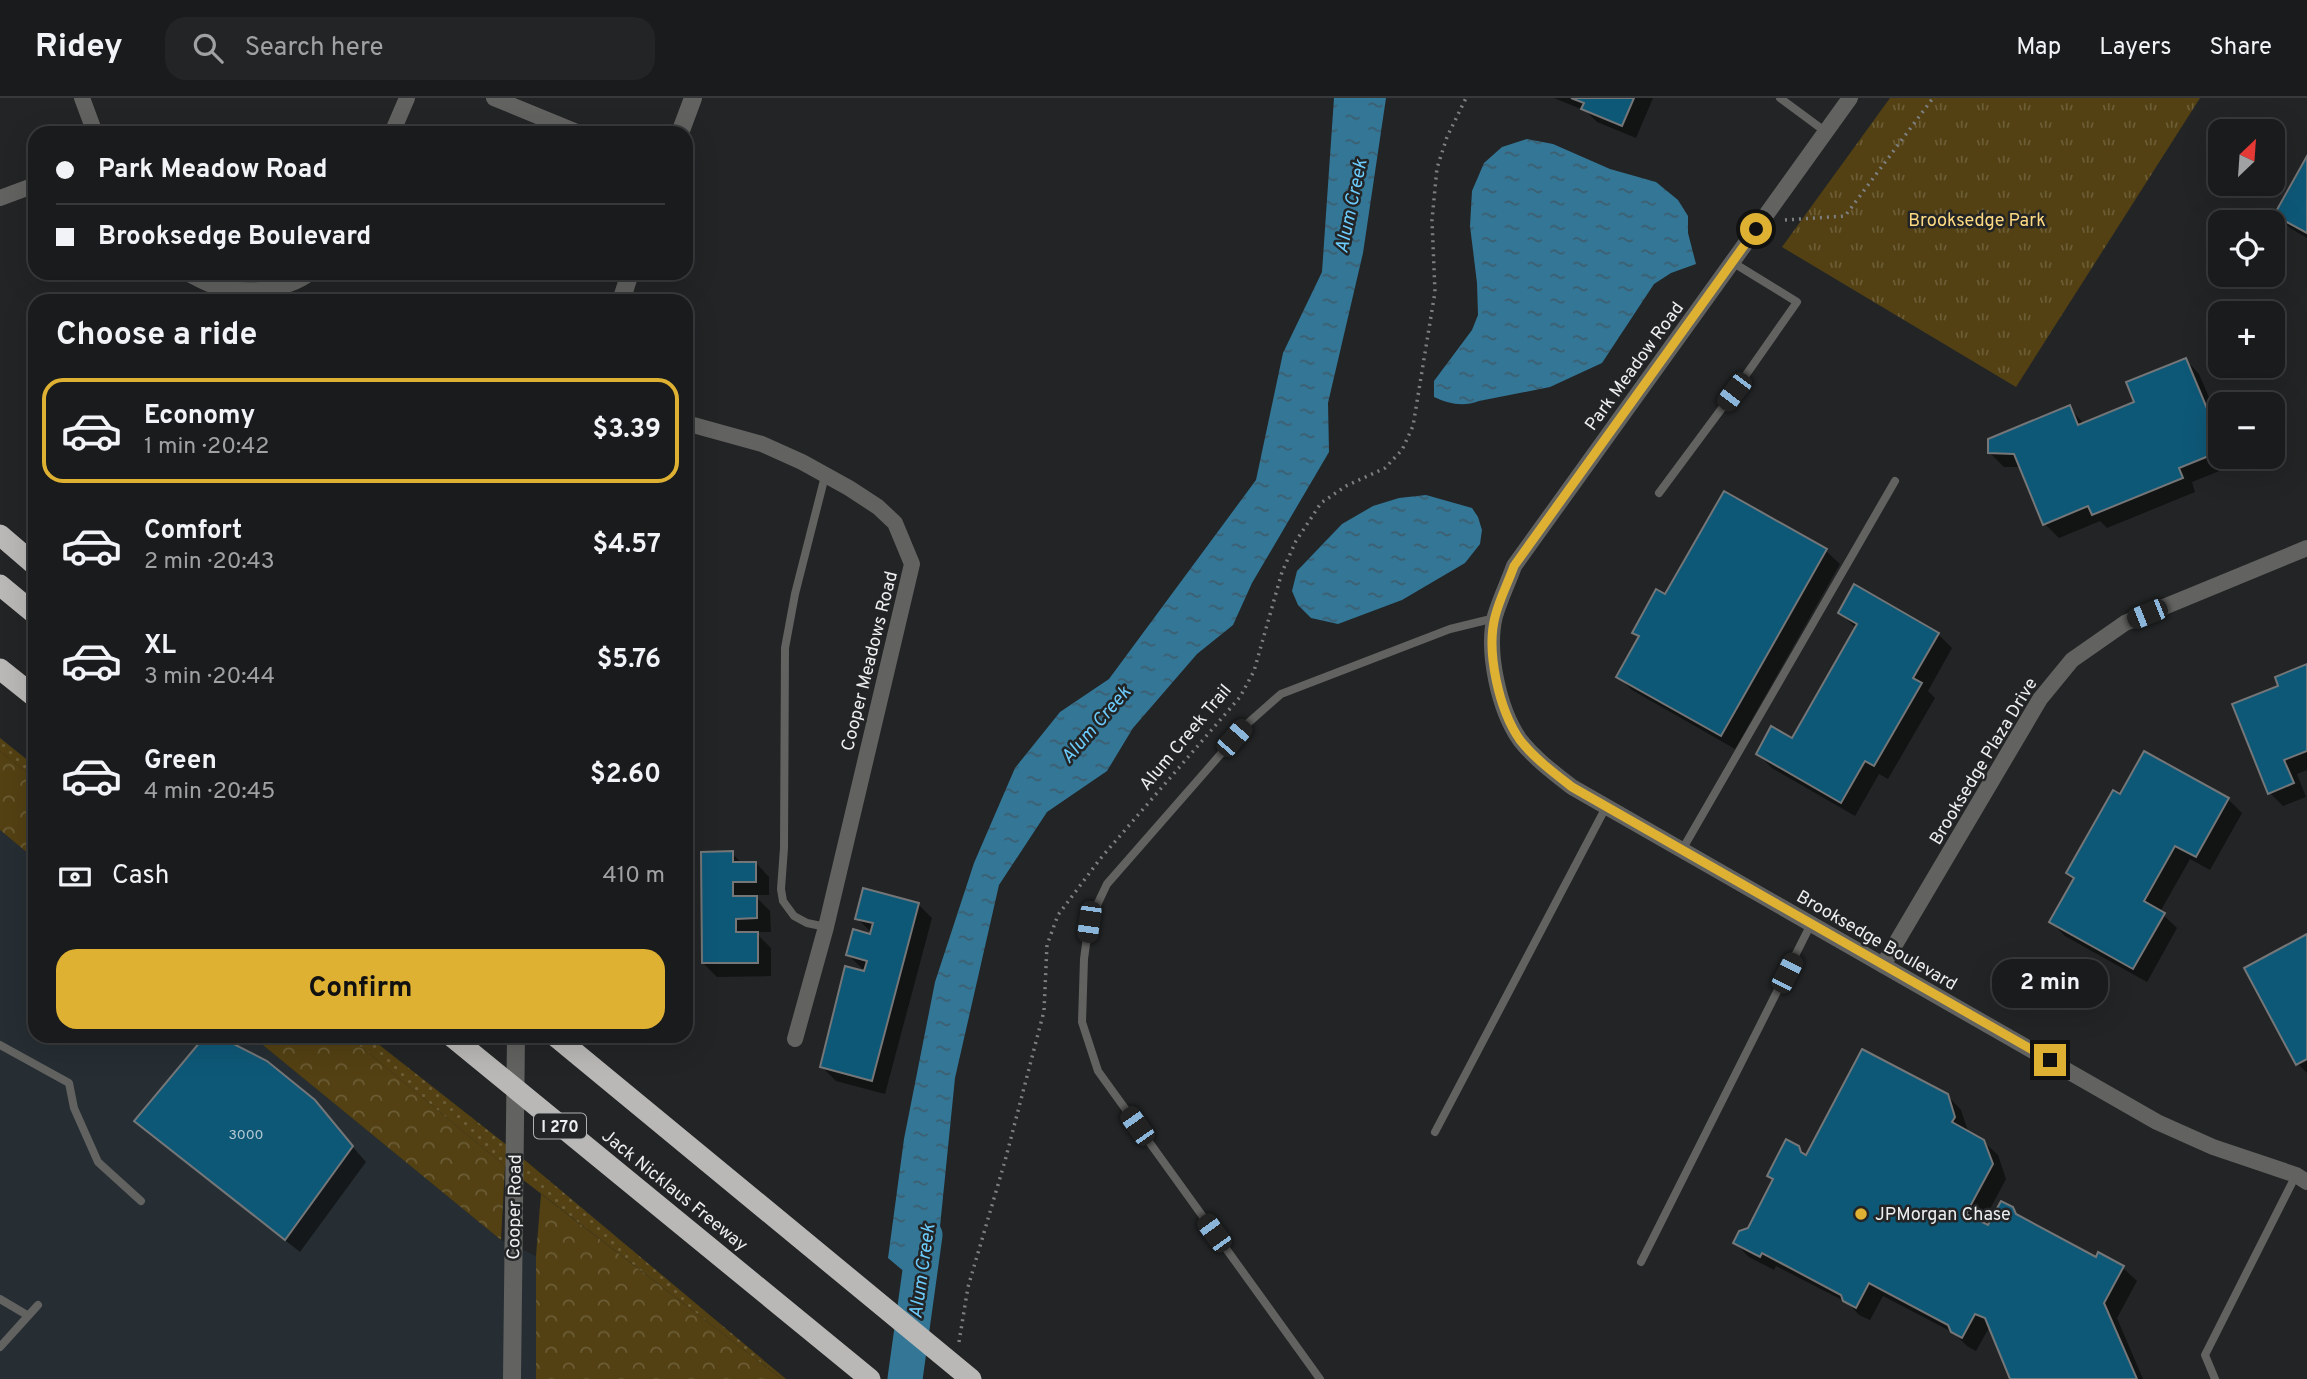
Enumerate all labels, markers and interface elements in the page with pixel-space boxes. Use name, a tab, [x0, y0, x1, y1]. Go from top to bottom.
search box	[165, 17, 655, 80]
text: Ridey	[35, 27, 123, 69]
icon: search	[189, 29, 227, 67]
text: Search here	[245, 32, 384, 65]
text: Map	[2016, 33, 2061, 63]
text: Layers	[2099, 33, 2171, 63]
text: Share	[2209, 33, 2272, 63]
north arrow	[2208, 119, 2286, 196]
map controls	[2208, 119, 2285, 469]
text: Park Meadow Road	[98, 154, 327, 187]
water label: Alum Creek	[1330, 157, 1374, 255]
park label: Brooksedge Park	[1908, 210, 2046, 233]
button: locate	[2208, 210, 2285, 287]
route start	[1740, 213, 1772, 245]
text: Brooksedge Boulevard	[98, 221, 371, 254]
street label: Park Meadow Road	[1581, 298, 1690, 436]
button: +	[2208, 301, 2285, 378]
text: Choose a ride	[56, 316, 257, 356]
car	[1713, 369, 1756, 415]
button: −	[2208, 392, 2285, 469]
icon: car	[60, 399, 123, 462]
text: Economy	[144, 400, 255, 433]
text: $3.39	[592, 414, 661, 447]
text: 1 min · 20:42	[144, 433, 269, 462]
icon: car	[60, 514, 123, 577]
text: Comfort	[144, 515, 242, 548]
text: $4.57	[592, 529, 661, 562]
text: 2 min · 20:43	[144, 548, 275, 577]
street label: Cooper Meadows Road	[837, 569, 904, 754]
car	[2124, 596, 2171, 632]
icon: car	[60, 629, 123, 692]
text: XL	[144, 630, 176, 663]
text: $5.76	[597, 644, 661, 677]
text: 3 min · 20:44	[144, 663, 275, 692]
street label: Brooksedge Plaza Drive	[1925, 674, 2043, 850]
street label: Alum Creek Trail	[1135, 680, 1237, 796]
water label: Alum Creek	[1056, 681, 1137, 769]
car	[1213, 715, 1256, 761]
icon: car	[60, 744, 123, 807]
text: Green	[144, 745, 217, 778]
text: $2.60	[590, 759, 661, 792]
text: 4 min · 20:45	[144, 778, 275, 807]
icon: cash	[56, 858, 94, 896]
text: Cash	[112, 860, 169, 893]
text: 410 m	[602, 862, 665, 891]
street label: Brooksedge Boulevard	[1792, 886, 1961, 997]
car	[1076, 900, 1103, 944]
button: Confirm	[56, 949, 665, 1029]
car	[1769, 950, 1806, 996]
callout: 2 min	[1992, 958, 2108, 1007]
text: 2 min	[2020, 969, 2080, 998]
route end	[2034, 1044, 2066, 1076]
car	[1117, 1103, 1158, 1149]
road number: I 270	[534, 1114, 586, 1138]
street label: Jack Nicklaus Freeway	[596, 1125, 752, 1257]
house number: 3000	[228, 1127, 264, 1144]
street label: Cooper Road	[503, 1154, 528, 1260]
place label: JPMorgan Chase	[1875, 1204, 2011, 1227]
marker: JPMorgan Chase	[1853, 1206, 1869, 1222]
car	[1194, 1210, 1235, 1256]
water label: Alum Creek	[904, 1222, 942, 1320]

